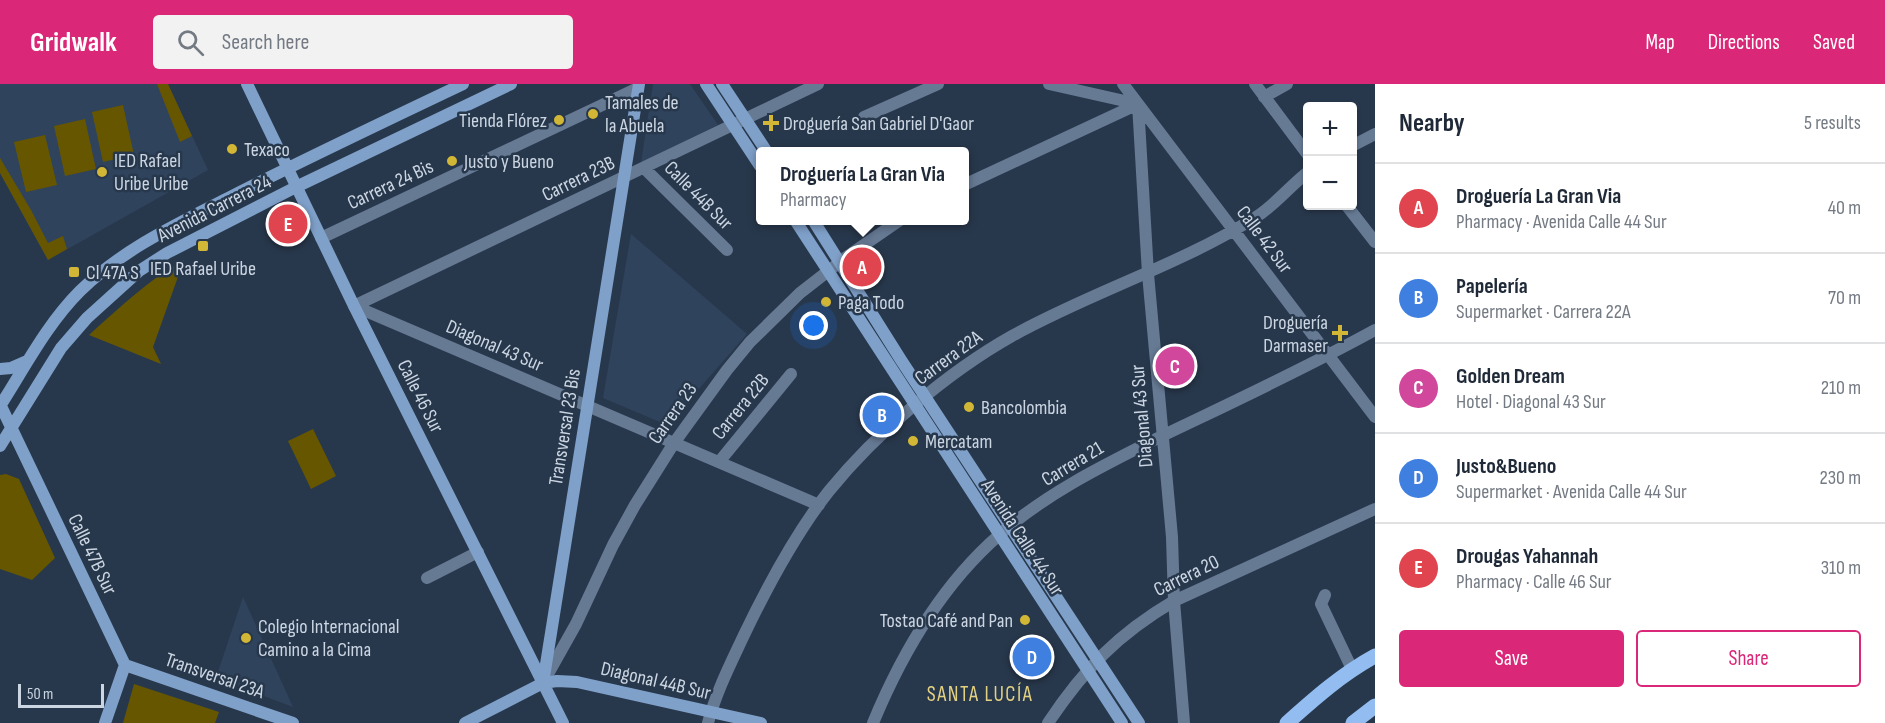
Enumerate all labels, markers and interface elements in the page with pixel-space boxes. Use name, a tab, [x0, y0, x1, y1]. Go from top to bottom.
search box	[153, 15, 573, 69]
text: Gridwalk	[30, 26, 117, 59]
icon: search	[174, 26, 207, 59]
text: Search here	[222, 29, 309, 56]
text: Map	[1645, 30, 1675, 55]
text: Directions	[1708, 30, 1780, 55]
text: Saved	[1813, 30, 1855, 55]
place label: Tamales de la Abuela	[605, 91, 679, 138]
map controls	[1303, 102, 1357, 210]
button: +	[1303, 102, 1357, 156]
marker: Tamales de la Abuela	[586, 107, 600, 121]
text: Nearby	[1399, 108, 1465, 139]
place label: Tienda Flórez	[459, 109, 547, 133]
text: 5 results	[1804, 111, 1861, 135]
place label: Droguería San Gabriel D'Gaor	[783, 112, 974, 136]
marker: Tienda Flórez	[552, 113, 566, 127]
marker: Droguería San Gabriel D'Gaor	[764, 116, 778, 130]
place label: Texaco	[244, 138, 290, 162]
marker: Texaco	[225, 142, 239, 156]
popup	[756, 147, 969, 225]
place label: IED Rafael Uribe Uribe	[114, 149, 189, 196]
place label: Justo y Bueno	[463, 150, 554, 174]
street label: Carrera 23B	[538, 151, 619, 207]
marker: Justo y Bueno	[445, 154, 459, 168]
street label: Carrera 24 Bis	[344, 155, 437, 215]
street label: Calle 44B Sur	[659, 156, 738, 235]
button: −	[1303, 156, 1357, 210]
text: Droguería La Gran Via	[780, 161, 945, 188]
marker: IED Rafael Uribe Uribe	[95, 165, 109, 179]
street label: Avenida Carrera 24	[153, 170, 275, 248]
text: Droguería La Gran Via	[1456, 183, 1621, 210]
text: Pharmacy	[780, 188, 846, 212]
text: A	[1414, 196, 1423, 220]
text: 40 m	[1828, 196, 1861, 220]
street label: Calle 42 Sur	[1231, 201, 1297, 278]
pin: E	[268, 202, 308, 246]
text: Pharmacy · Avenida Calle 44 Sur	[1456, 210, 1667, 234]
marker: IED Rafael Uribe	[196, 239, 210, 253]
pin: A	[842, 244, 882, 290]
place label: IED Rafael Uribe	[150, 257, 256, 281]
place label: Cl 47A S	[86, 261, 139, 285]
marker: Cl 47A S	[67, 265, 81, 279]
text: Papelería	[1456, 273, 1528, 300]
text: B	[1414, 286, 1423, 310]
text: 70 m	[1828, 286, 1861, 310]
place label: Paga Todo	[838, 291, 904, 315]
marker: Paga Todo	[819, 295, 833, 309]
text: Supermarket · Carrera 22A	[1456, 300, 1631, 324]
your location	[799, 311, 828, 340]
place label: Droguería Darmaser	[1263, 311, 1328, 358]
street label: Diagonal 43 Sur	[442, 315, 547, 377]
street label: Carrera 22A	[910, 325, 987, 390]
marker: Droguería Darmaser	[1333, 326, 1347, 340]
pin: C	[1156, 344, 1194, 388]
street label: Calle 46 Sur	[392, 356, 449, 437]
street label: Diagonal 43 Sur	[1126, 363, 1158, 468]
text: Golden Dream	[1456, 363, 1565, 390]
street label: Transversal 23 Bis	[544, 367, 586, 487]
street label: Carrera 22B	[707, 369, 775, 444]
text: C	[1413, 376, 1424, 400]
text: 210 m	[1821, 376, 1861, 400]
street label: Carrera 23	[643, 378, 703, 449]
text: Hotel · Diagonal 43 Sur	[1456, 390, 1606, 414]
pin: B	[862, 392, 902, 438]
place label: Bancolombia	[981, 396, 1067, 420]
marker: Bancolombia	[962, 400, 976, 414]
place label: Mercatam	[925, 430, 992, 454]
marker: Mercatam	[906, 434, 920, 448]
street label: Carrera 21	[1037, 436, 1108, 492]
text: Justo&Bueno	[1456, 453, 1556, 480]
text: D	[1413, 466, 1424, 490]
text: 230 m	[1819, 466, 1861, 490]
street label: Avenida Calle 44 Sur	[975, 474, 1069, 600]
text: Supermarket · Avenida Calle 44 Sur	[1456, 480, 1687, 504]
street label: Calle 47B Sur	[62, 510, 122, 599]
text: Drougas Yahannah	[1456, 543, 1598, 570]
street label: Carrera 20	[1150, 550, 1223, 602]
text: E	[1414, 556, 1423, 580]
text: 310 m	[1821, 556, 1861, 580]
text: Pharmacy · Calle 46 Sur	[1456, 570, 1612, 594]
place label: Tostao Café and Pan	[880, 609, 1013, 633]
marker: Tostao Café and Pan	[1018, 613, 1032, 627]
place label: Colegio Internacional Camino a la Cima	[258, 615, 399, 662]
button: Save	[1399, 630, 1624, 687]
button: Share	[1636, 630, 1861, 687]
marker: Colegio Internacional Camino a la Cima	[239, 631, 253, 645]
pin: D	[1012, 634, 1052, 680]
street label: Transversal 23A	[162, 648, 268, 704]
street label: Diagonal 44B Sur	[598, 657, 713, 705]
scale bar	[18, 681, 104, 708]
district label: SANTA LUCÍA	[927, 682, 1033, 707]
text: 50 m	[27, 685, 53, 704]

